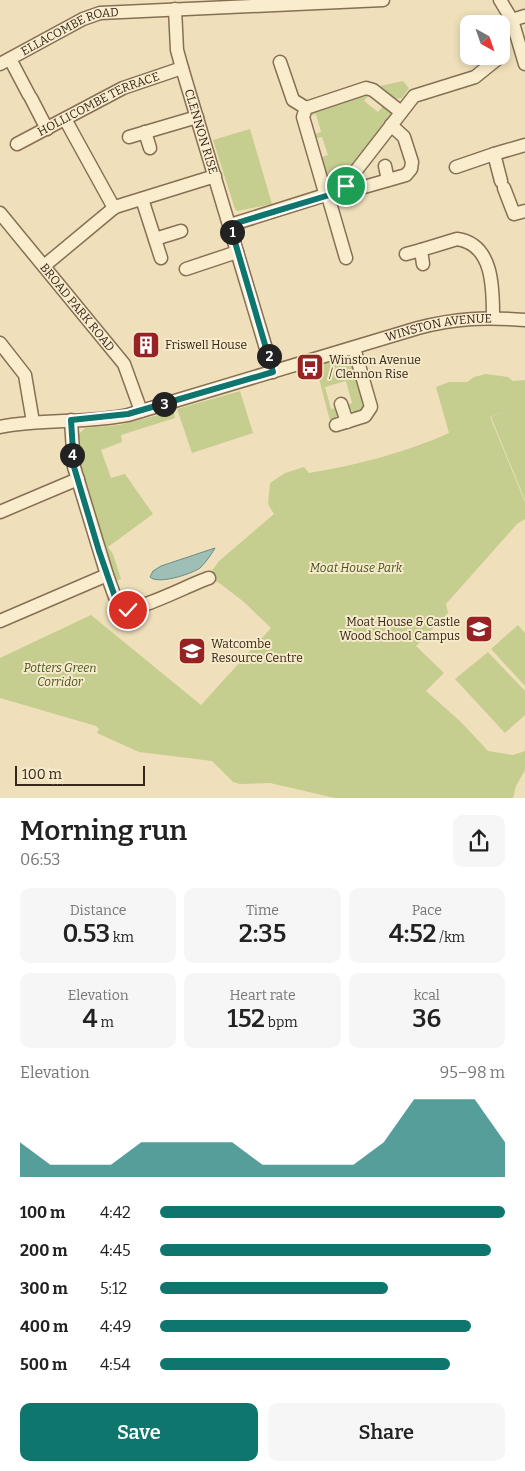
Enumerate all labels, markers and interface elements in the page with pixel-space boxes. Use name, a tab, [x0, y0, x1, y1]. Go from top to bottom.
street label: ELLACOMBE ROAD	[19, 5, 119, 58]
north arrow	[460, 15, 510, 65]
map controls	[460, 15, 510, 65]
street label: HOLLICOMBE TERRACE	[35, 69, 161, 139]
street label: CLENNON RISE	[182, 87, 220, 176]
pin	[325, 165, 367, 207]
icon: arrive	[332, 172, 360, 200]
pin: 1	[220, 220, 244, 244]
text: 1	[229, 224, 236, 241]
street label: BROAD PARK ROAD	[37, 261, 118, 354]
street label: WINSTON AVENUE	[384, 311, 492, 344]
building icon: Friswell House	[131, 330, 161, 360]
place label: Friswell House	[165, 338, 247, 352]
pin: 2	[256, 344, 282, 368]
text: 2	[266, 348, 273, 365]
bus stop icon: Winston Avenue / Clennon Rise	[295, 352, 325, 382]
place label: Winston Avenue / Clennon Rise	[329, 353, 421, 381]
pin: 3	[152, 392, 176, 416]
text: 3	[160, 396, 169, 413]
pin: 4	[60, 442, 84, 468]
text: 4	[68, 447, 77, 464]
park label: Moat House Park	[310, 561, 403, 575]
pin	[107, 589, 149, 631]
icon: check	[114, 596, 142, 624]
school or university icon: Moat House & Castle Wood School Campus	[464, 614, 494, 644]
place label: Moat House & Castle Wood School Campus	[339, 615, 460, 643]
school or university icon: Watcombe Resource Centre	[177, 636, 207, 666]
place label: Watcombe Resource Centre	[211, 637, 303, 665]
park label: Potters Green Corridor	[23, 661, 97, 689]
scale bar	[15, 764, 145, 787]
text: 100 m	[22, 766, 62, 783]
text: Morning run	[20, 814, 187, 847]
button: share	[453, 815, 505, 867]
text: 06:53	[20, 850, 60, 869]
text: Distance	[70, 902, 127, 919]
text: Time	[246, 902, 279, 919]
text: Pace	[412, 902, 442, 919]
text: 0.53	[62, 919, 110, 949]
text: 2:35	[239, 919, 286, 949]
text: 4:52	[389, 919, 437, 949]
text: km	[110, 929, 134, 946]
text: /km	[437, 929, 465, 946]
text: Elevation	[68, 987, 129, 1004]
text: Heart rate	[229, 987, 296, 1004]
text: kcal	[414, 987, 440, 1004]
text: 4	[83, 1004, 98, 1034]
text: 152	[227, 1004, 265, 1034]
text: 36	[412, 1004, 441, 1034]
text: m	[98, 1014, 114, 1031]
text: bpm	[265, 1014, 298, 1031]
text: Elevation	[20, 1063, 90, 1082]
text: 95–98 m	[440, 1063, 505, 1082]
text: 100 m	[20, 1203, 65, 1222]
text: 4:42	[100, 1203, 131, 1222]
text: 200 m	[20, 1241, 67, 1260]
text: 4:45	[100, 1241, 131, 1260]
text: 300 m	[20, 1279, 68, 1298]
text: 5:12	[100, 1279, 127, 1298]
text: 400 m	[20, 1317, 68, 1336]
text: 4:49	[100, 1317, 131, 1336]
text: 500 m	[20, 1355, 67, 1374]
text: 4:54	[100, 1355, 131, 1374]
button: Save	[20, 1403, 258, 1461]
button: Share	[268, 1403, 505, 1461]

